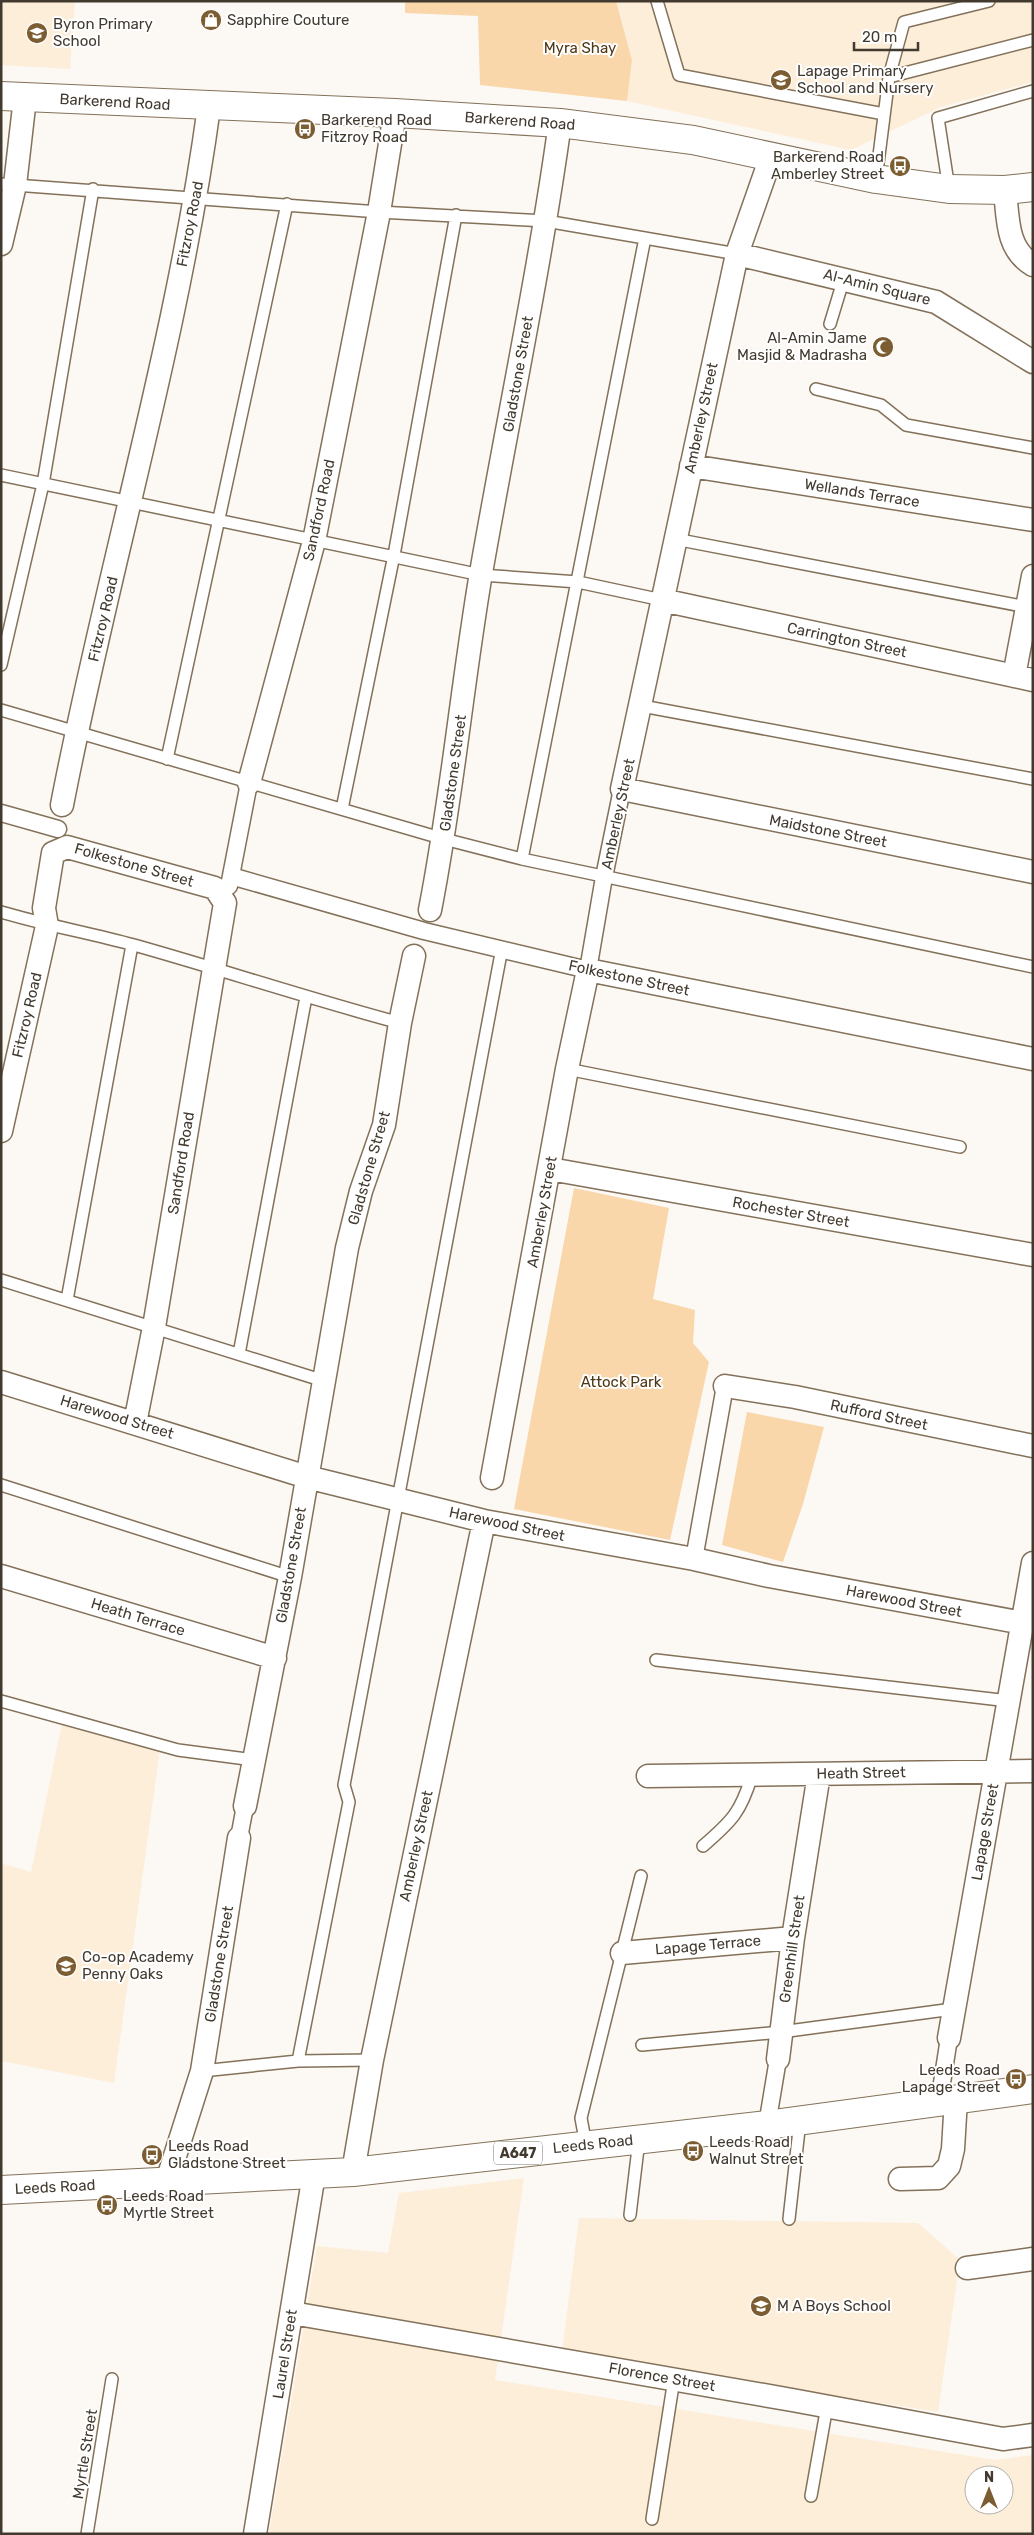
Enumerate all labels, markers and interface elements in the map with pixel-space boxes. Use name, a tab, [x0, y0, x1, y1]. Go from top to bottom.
shop icon: Sapphire Couture	[199, 8, 223, 32]
place label: Sapphire Couture	[227, 11, 349, 29]
place label: Byron Primary School	[53, 15, 153, 50]
scale bar	[854, 20, 918, 52]
school or university icon: Byron Primary School	[25, 21, 49, 45]
text: 20 m	[862, 28, 897, 46]
park label: Myra Shay	[544, 39, 616, 57]
place label: Lapage Primary School and Nursery	[797, 62, 933, 97]
school or university icon: Lapage Primary School and Nursery	[769, 68, 793, 92]
street label: Barkerend Road	[59, 90, 171, 114]
street label: Barkerend Road	[464, 108, 576, 134]
place label: Barkerend Road Fitzroy Road	[321, 111, 432, 146]
bus stop icon: Barkerend Road Fitzroy Road	[293, 117, 317, 141]
place label: Barkerend Road Amberley Street	[771, 148, 884, 183]
bus stop icon: Barkerend Road Amberley Street	[888, 154, 912, 178]
street label: Fitzroy Road	[173, 180, 207, 268]
street label: Al-Amin Square	[821, 265, 933, 309]
street label: Gladstone Street	[499, 314, 537, 434]
place label: Al-Amin Jame Masjid & Madrasha	[737, 329, 867, 364]
mosque icon: Al-Amin Jame Masjid & Madrasha	[871, 335, 895, 359]
street label: Amberley Street	[680, 361, 722, 475]
street label: Sandford Road	[299, 457, 339, 563]
street label: Wellands Terrace	[803, 475, 921, 511]
street label: Fitzroy Road	[84, 575, 122, 663]
street label: Carrington Street	[785, 619, 909, 662]
street label: Gladstone Street	[436, 713, 470, 833]
street label: Amberley Street	[597, 757, 639, 871]
street label: Maidstone Street	[768, 811, 888, 851]
street label: Folkestone Street	[72, 839, 196, 891]
street label: Folkestone Street	[567, 956, 691, 1000]
street label: Fitzroy Road	[8, 971, 46, 1059]
street label: Gladstone Street	[344, 1109, 394, 1227]
street label: Sandford Road	[164, 1110, 198, 1216]
street label: Amberley Street	[523, 1155, 561, 1269]
street label: Rochester Street	[731, 1193, 851, 1231]
park label: Attock Park	[581, 1373, 662, 1391]
street label: Harewood Street	[58, 1391, 176, 1443]
street label: Rufford Street	[829, 1396, 930, 1434]
street label: Harewood Street	[448, 1503, 567, 1545]
street label: Gladstone Street	[272, 1505, 310, 1625]
street label: Harewood Street	[844, 1581, 964, 1621]
street label: Heath Terrace	[89, 1594, 187, 1640]
street label: Heath Street	[816, 1763, 906, 1783]
street label: Lapage Street	[968, 1782, 1002, 1882]
street label: Amberley Street	[395, 1789, 437, 1903]
street label: Greenhill Street	[776, 1894, 808, 2004]
street label: Gladstone Street	[201, 1904, 237, 2024]
street label: Lapage Terrace	[654, 1931, 762, 1959]
place label: Co-op Academy Penny Oaks	[82, 1948, 194, 1983]
school or university icon: Co-op Academy Penny Oaks	[54, 1954, 78, 1978]
place label: Leeds Road Lapage Street	[902, 2061, 1000, 2096]
bus stop icon: Leeds Road Lapage Street	[1004, 2067, 1028, 2091]
street label: Leeds Road	[552, 2131, 634, 2157]
place label: Leeds Road Walnut Street	[709, 2133, 804, 2168]
place label: Leeds Road Gladstone Street	[168, 2137, 286, 2172]
bus stop icon: Leeds Road Walnut Street	[681, 2139, 705, 2163]
road number: A647	[494, 2142, 542, 2164]
bus stop icon: Leeds Road Gladstone Street	[140, 2143, 164, 2167]
street label: Leeds Road	[14, 2176, 96, 2198]
place label: Leeds Road Myrtle Street	[123, 2187, 214, 2222]
bus stop icon: Leeds Road Myrtle Street	[95, 2193, 119, 2217]
school or university icon: M A Boys School	[749, 2294, 773, 2318]
place label: M A Boys School	[777, 2297, 891, 2315]
street label: Laurel Street	[269, 2308, 301, 2400]
street label: Florence Street	[607, 2359, 717, 2395]
street label: Myrtle Street	[69, 2408, 101, 2500]
north arrow	[964, 2465, 1014, 2515]
text: N	[984, 2469, 994, 2486]

